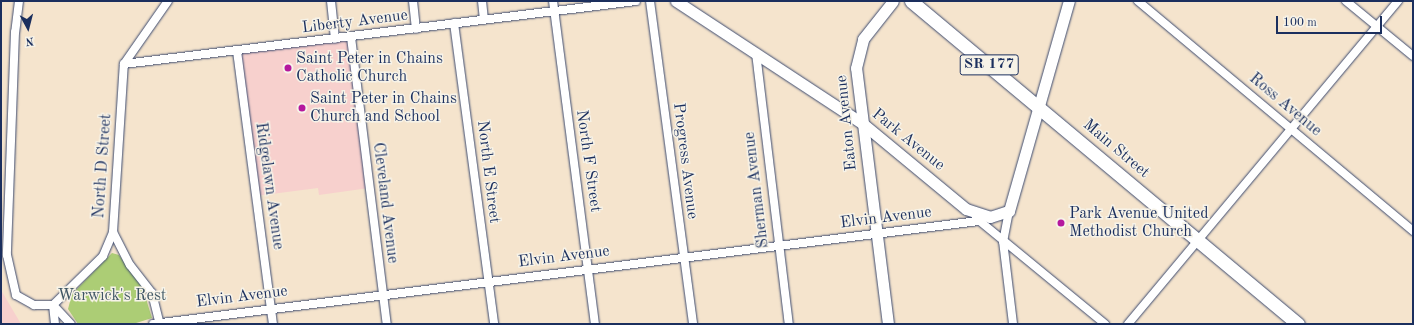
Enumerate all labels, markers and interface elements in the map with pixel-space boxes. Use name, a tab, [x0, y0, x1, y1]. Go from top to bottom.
street label: Liberty Avenue	[301, 6, 409, 38]
north arrow	[8, 8, 48, 48]
scale bar	[1278, 8, 1384, 34]
text: 100 m	[1283, 17, 1317, 29]
text: N	[25, 34, 34, 46]
place label: Saint Peter in Chains Catholic Church	[296, 49, 443, 87]
road number: SR 177	[959, 52, 1019, 78]
marker: Saint Peter in Chains Catholic Church	[283, 63, 293, 73]
street label: Ross Avenue	[1245, 69, 1325, 141]
street label: Eaton Avenue	[832, 74, 862, 172]
place label: Saint Peter in Chains Church and School	[310, 89, 457, 127]
street label: Progress Avenue	[668, 102, 702, 220]
marker: Saint Peter in Chains Church and School	[297, 103, 307, 113]
street label: Park Avenue	[868, 105, 948, 175]
street label: North F Street	[571, 109, 605, 213]
street label: North D Street	[90, 113, 116, 219]
street label: Main Street	[1079, 116, 1153, 182]
street label: North E Street	[472, 119, 504, 225]
street label: Ridgelawn Avenue	[251, 121, 287, 251]
street label: Sherman Avenue	[740, 131, 774, 249]
street label: Cleveland Avenue	[368, 141, 402, 265]
street label: Elvin Avenue	[839, 203, 933, 233]
place label: Park Avenue United Methodist Church	[1069, 204, 1208, 242]
marker: Park Avenue United Methodist Church	[1056, 218, 1066, 228]
street label: Elvin Avenue	[517, 242, 611, 272]
street label: Elvin Avenue	[195, 282, 289, 312]
park label: Warwick's Rest	[58, 286, 166, 306]

